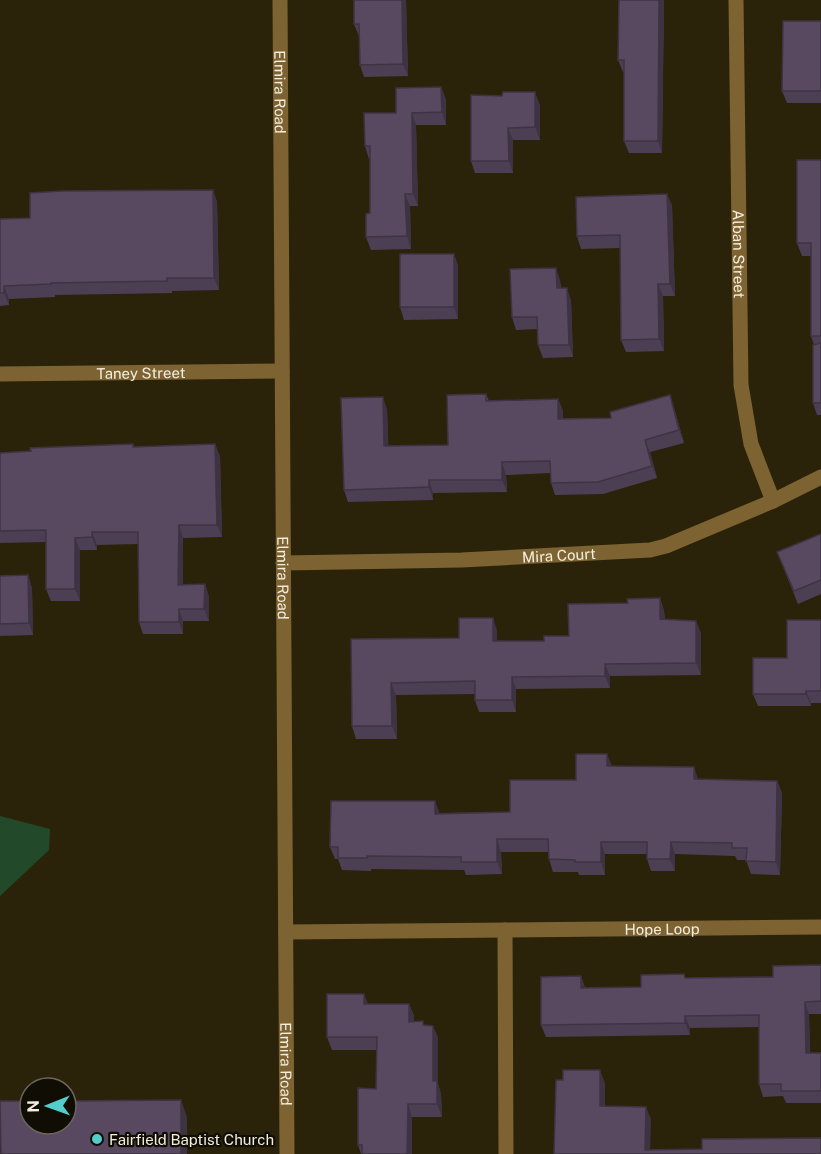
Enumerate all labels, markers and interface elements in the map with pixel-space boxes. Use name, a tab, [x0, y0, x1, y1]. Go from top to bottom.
street label: Elmira Road	[272, 50, 289, 134]
street label: Alban Street	[730, 210, 748, 298]
street label: Taney Street	[96, 364, 186, 381]
street label: Elmira Road	[275, 536, 292, 620]
street label: Mira Court	[522, 544, 596, 565]
street label: Hope Loop	[624, 920, 700, 937]
street label: Elmira Road	[278, 1022, 295, 1106]
north arrow	[18, 1076, 78, 1136]
text: N	[24, 1100, 43, 1113]
place label: Fairfield Baptist Church	[109, 1131, 274, 1148]
marker: Fairfield Baptist Church	[90, 1132, 104, 1146]

